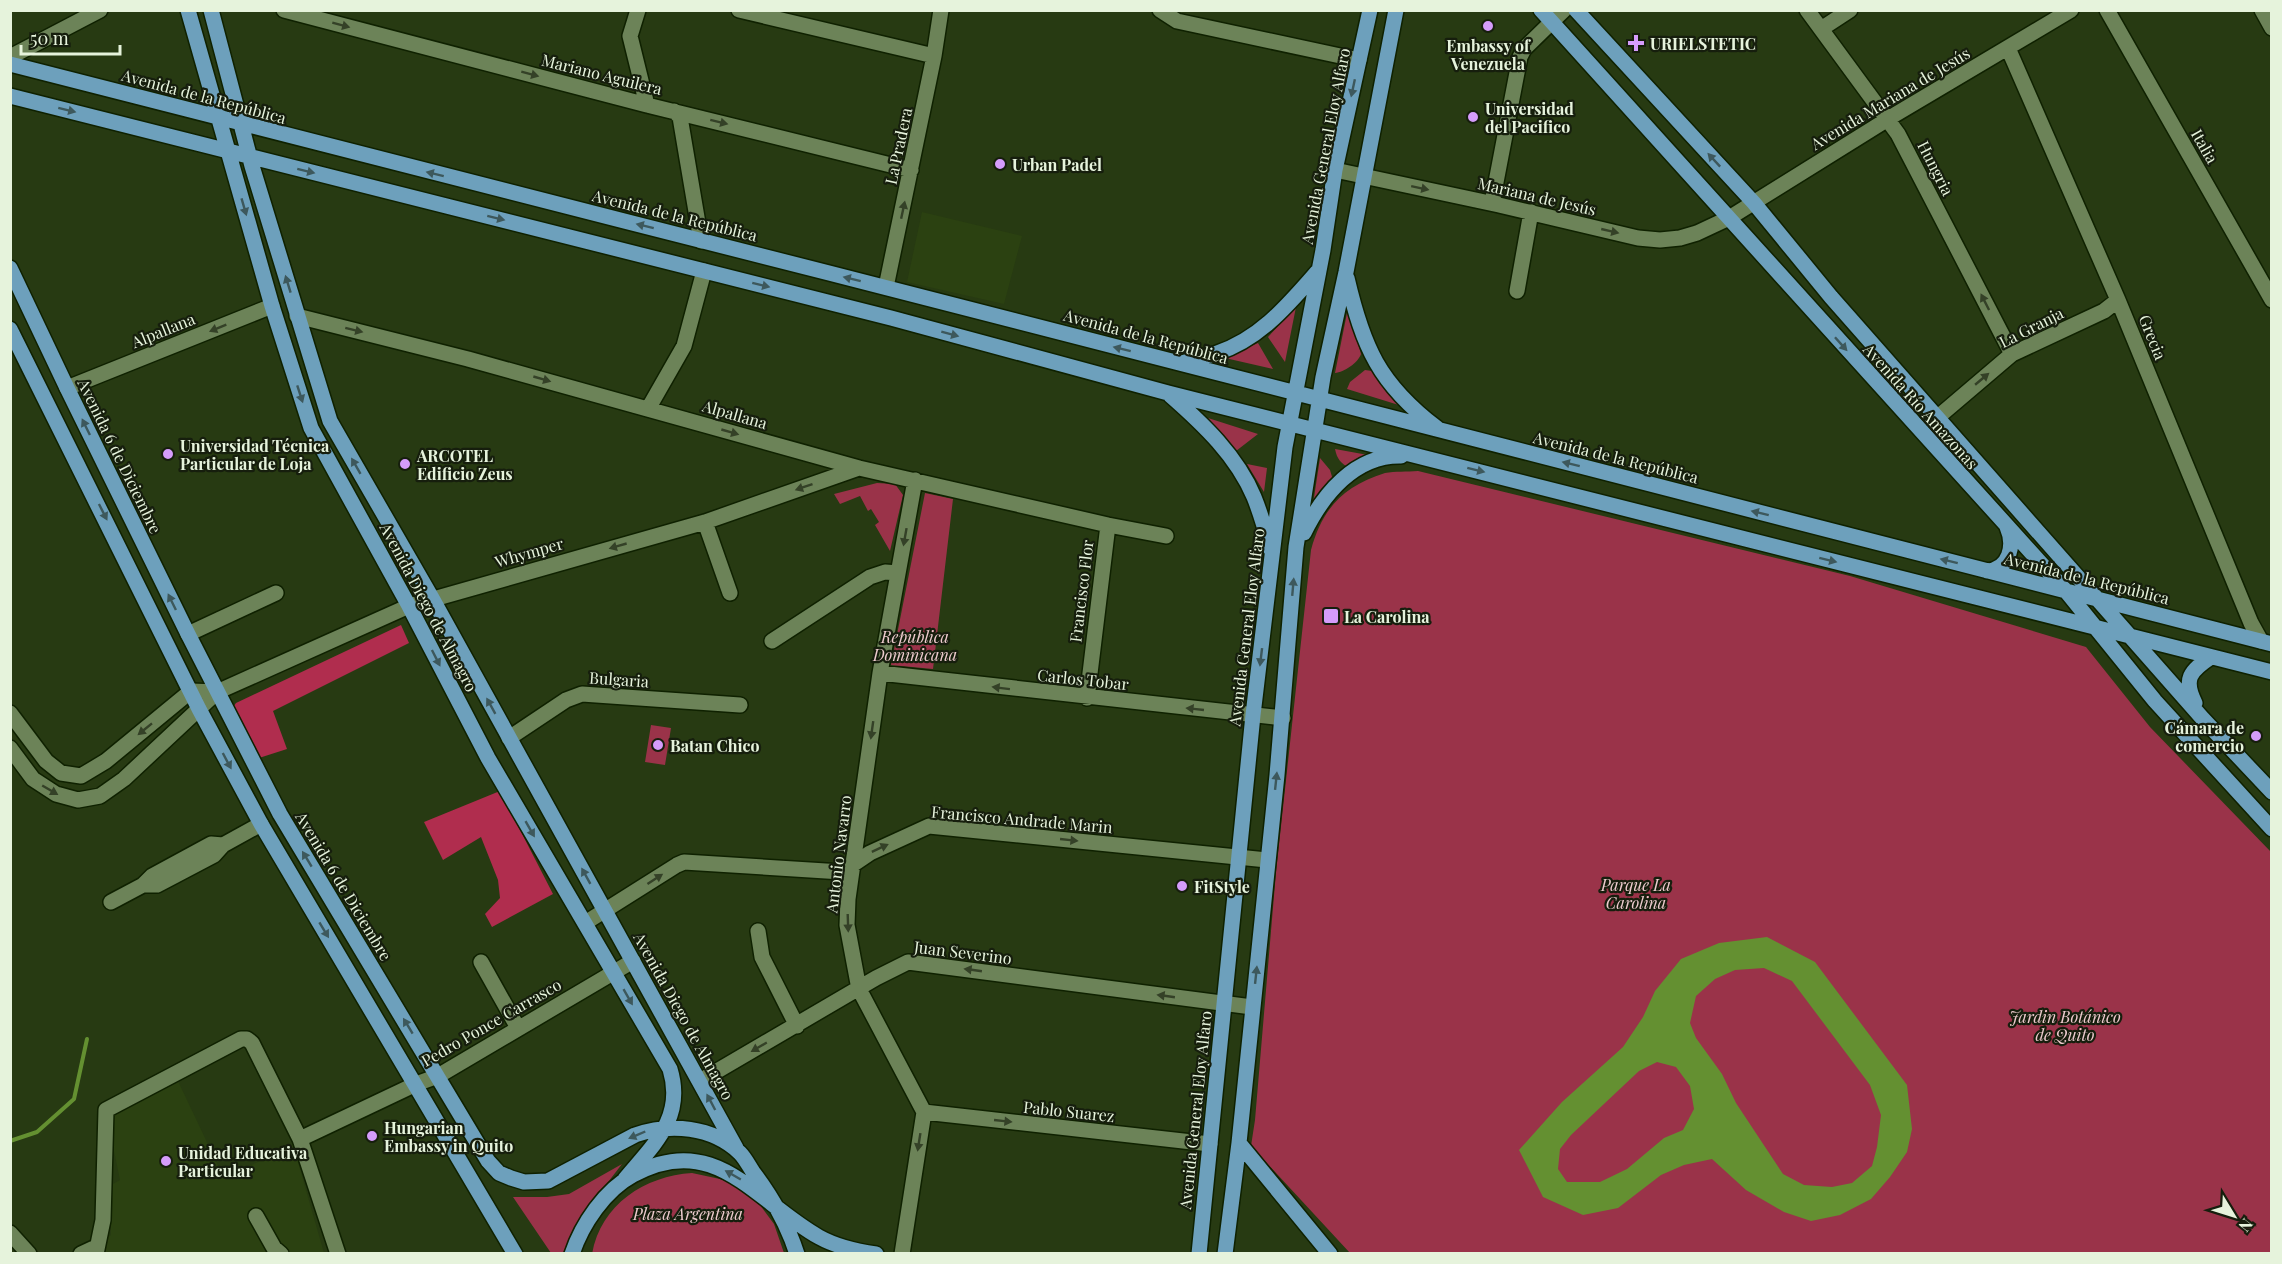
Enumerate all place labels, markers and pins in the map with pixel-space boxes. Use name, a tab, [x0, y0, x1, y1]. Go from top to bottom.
marker: Embassy of Venezuela	[1481, 19, 1495, 33]
place label: URIELSTETIC	[1650, 33, 1756, 54]
marker: URIELSTETIC	[1627, 34, 1645, 52]
place label: Embassy of Venezuela	[1446, 35, 1531, 74]
place label: Universidad del Pacifico	[1485, 98, 1574, 137]
marker: Universidad del Pacifico	[1466, 110, 1480, 124]
place label: Urban Padel	[1012, 154, 1102, 175]
marker: Urban Padel	[993, 157, 1007, 171]
place label: Universidad Técnica Particular de Loja	[180, 435, 330, 474]
place label: ARCOTEL Edificio Zeus	[416, 445, 513, 484]
marker: Universidad Técnica Particular de Loja	[161, 447, 175, 461]
marker: ARCOTEL Edificio Zeus	[398, 457, 412, 471]
place label: La Carolina	[1344, 606, 1430, 627]
marker: La Carolina	[1322, 607, 1340, 625]
place label: Cámara de comercio	[2165, 717, 2244, 756]
marker: Cámara de comercio	[2249, 729, 2263, 743]
place label: Batan Chico	[670, 735, 760, 756]
marker: Batan Chico	[651, 738, 665, 752]
place label: FitStyle	[1194, 876, 1250, 897]
marker: FitStyle	[1175, 879, 1189, 893]
place label: Hungarian Embassy in Quito	[384, 1117, 513, 1156]
marker: Hungarian Embassy in Quito	[365, 1129, 379, 1143]
place label: Unidad Educativa Particular	[178, 1142, 308, 1181]
marker: Unidad Educativa Particular	[159, 1154, 173, 1168]

